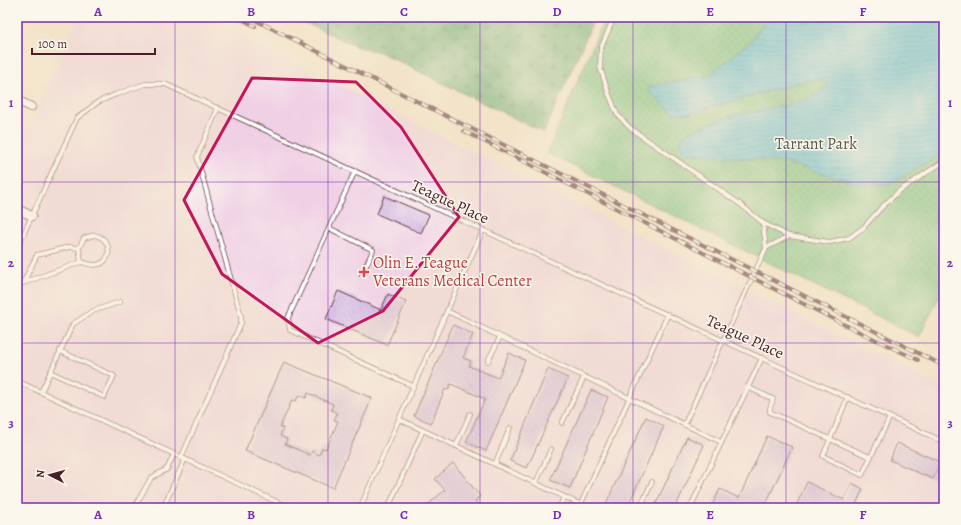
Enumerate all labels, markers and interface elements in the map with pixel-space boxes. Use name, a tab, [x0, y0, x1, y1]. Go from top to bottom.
text: A	[93, 3, 103, 20]
text: B	[247, 3, 255, 20]
text: C	[400, 3, 408, 20]
text: D	[552, 3, 562, 20]
text: E	[706, 3, 714, 20]
text: F	[860, 3, 867, 20]
scale bar	[32, 30, 155, 56]
text: 100 m	[38, 36, 67, 52]
text: 1	[9, 94, 14, 111]
text: 1	[948, 94, 953, 111]
park label: Tarrant Park	[775, 133, 857, 155]
street label: Teague Place	[408, 174, 492, 230]
place label: Olin E. Teague Veterans Medical Center	[372, 252, 532, 292]
text: 2	[8, 254, 15, 271]
text: 2	[947, 254, 954, 271]
marker: Olin E. Teague Veterans Medical Center	[358, 266, 370, 278]
street label: Teague Place	[703, 309, 787, 365]
text: 3	[8, 414, 14, 431]
text: 3	[947, 414, 953, 431]
north arrow	[30, 455, 70, 495]
text: N	[33, 469, 48, 479]
text: A	[93, 506, 103, 523]
text: B	[247, 506, 255, 523]
text: C	[400, 506, 408, 523]
text: D	[552, 506, 562, 523]
text: E	[706, 506, 714, 523]
text: F	[860, 506, 867, 523]

